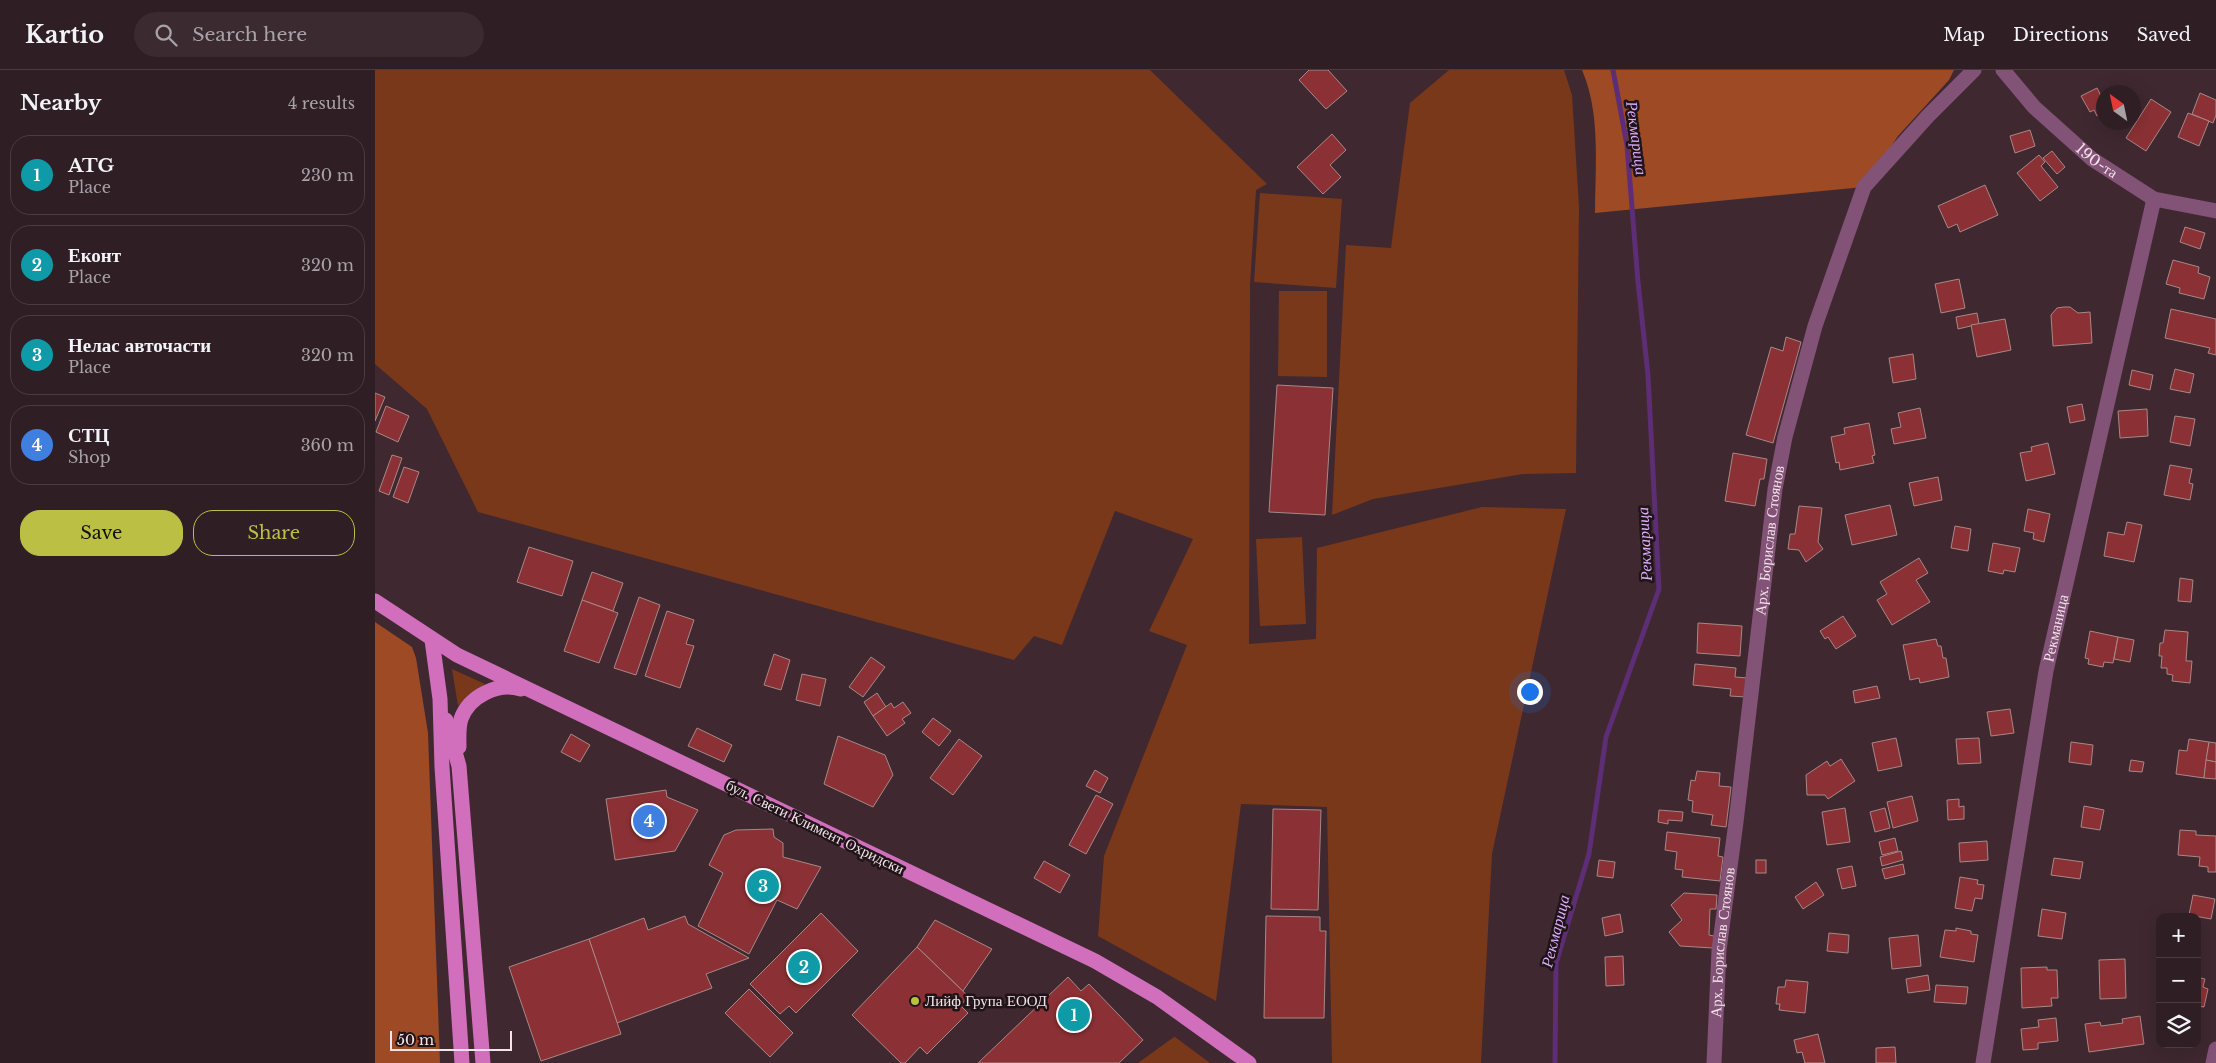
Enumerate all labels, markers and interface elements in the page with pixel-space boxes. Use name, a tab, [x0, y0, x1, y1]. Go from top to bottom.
search box	[134, 12, 484, 57]
text: Kartio	[25, 20, 104, 49]
icon: search	[152, 21, 180, 49]
text: Search here	[192, 23, 307, 46]
text: Map	[1943, 24, 1985, 46]
text: Directions	[2013, 24, 2109, 46]
text: Saved	[2137, 24, 2191, 46]
north arrow	[2096, 85, 2141, 130]
text: Nearby	[20, 90, 101, 116]
text: 4 results	[288, 93, 355, 113]
water label: Рекмарица	[1622, 99, 1652, 176]
street label: 190-та	[2072, 139, 2122, 182]
text: ATG	[68, 154, 114, 177]
text: 1	[34, 165, 40, 185]
text: 230 m	[301, 165, 354, 185]
text: Place	[68, 177, 111, 197]
text: Еконт	[68, 244, 121, 267]
text: 2	[32, 255, 42, 275]
text: 320 m	[301, 255, 354, 275]
text: Place	[68, 267, 111, 287]
text: Нелас авточасти	[68, 334, 211, 357]
text: 3	[32, 345, 42, 365]
text: 320 m	[301, 345, 354, 365]
text: Place	[68, 357, 111, 377]
text: СТЦ	[68, 424, 109, 447]
text: 4	[32, 435, 42, 455]
text: 360 m	[301, 435, 354, 455]
text: Shop	[68, 447, 111, 467]
street label: Арх. Борислав Стоянов	[1750, 464, 1788, 616]
water label: Рекмарица	[1632, 506, 1656, 583]
button: Save	[20, 510, 183, 556]
button: Share	[193, 510, 355, 556]
street label: Рекманица	[2038, 592, 2072, 664]
your location	[1517, 679, 1543, 705]
street label: бул. Свети Климент Охридски	[723, 775, 908, 878]
pin: 4	[633, 802, 665, 840]
street label: Арх. Борислав Стоянов	[1706, 866, 1739, 1018]
pin: 3	[747, 867, 779, 905]
water label: Рекмарица	[1536, 893, 1574, 970]
map controls	[2156, 913, 2201, 1048]
button: +	[2156, 913, 2201, 958]
pin: 2	[788, 948, 820, 986]
button: −	[2156, 958, 2201, 1003]
place label: Лийф Група ЕООД	[925, 991, 1047, 1010]
marker: Лийф Група ЕООД	[909, 995, 921, 1007]
pin: 1	[1058, 996, 1090, 1034]
button: layers	[2156, 1003, 2201, 1048]
scale bar	[390, 1028, 513, 1051]
text: 50 m	[397, 1031, 434, 1049]

